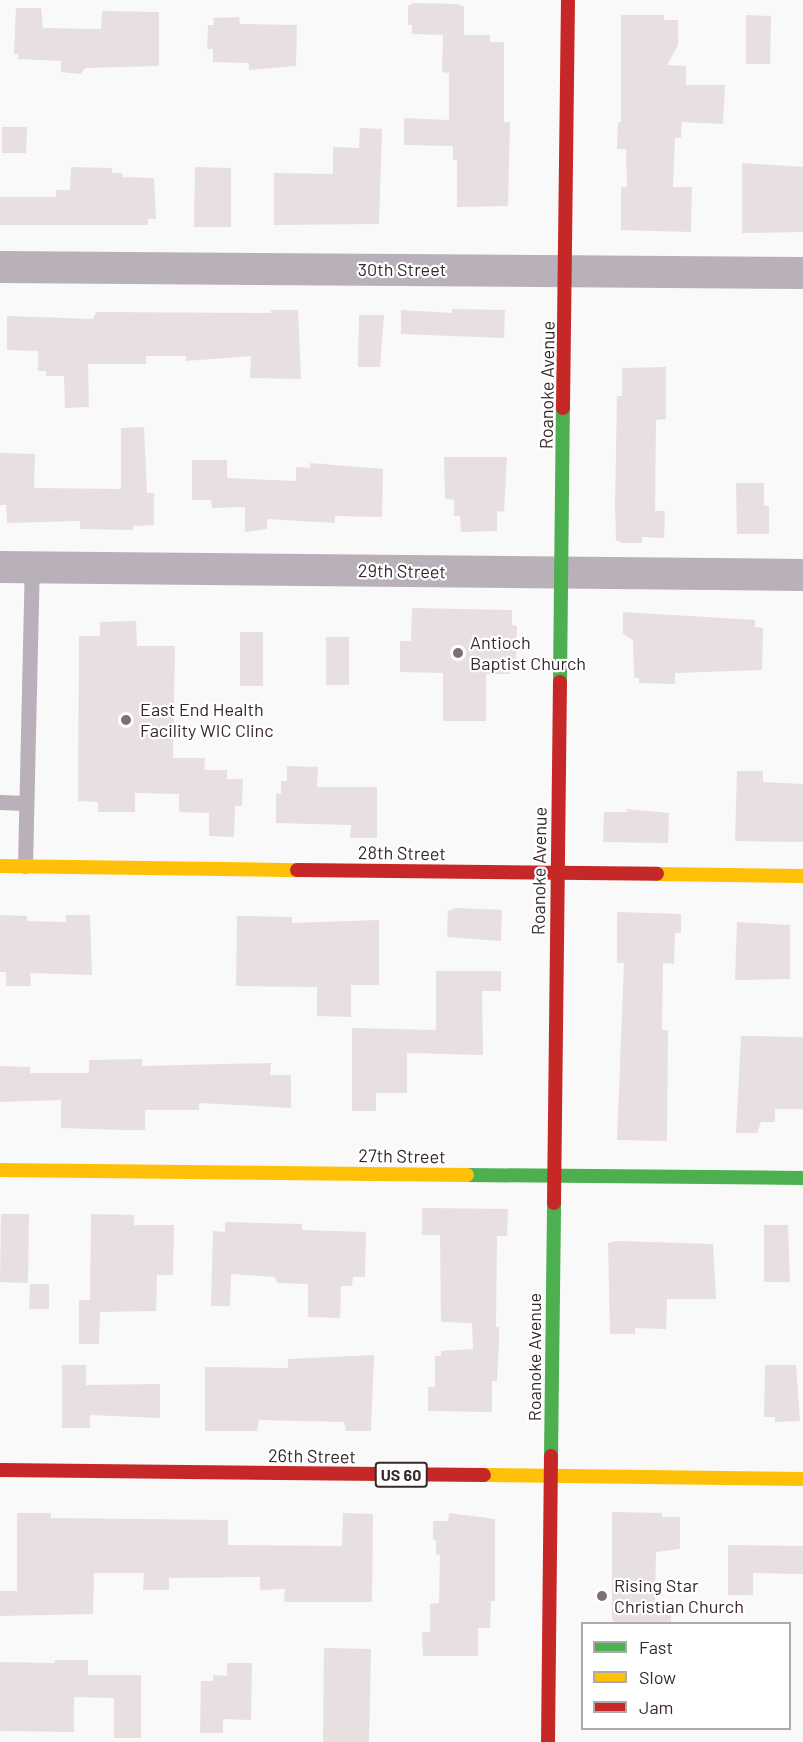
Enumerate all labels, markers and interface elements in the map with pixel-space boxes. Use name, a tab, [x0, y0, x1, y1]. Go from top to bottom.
street label: 30th Street	[358, 258, 446, 280]
street label: Roanoke Avenue	[535, 321, 559, 449]
street label: 29th Street	[358, 559, 446, 583]
place label: Antioch Baptist Church	[470, 632, 586, 674]
marker: Antioch Baptist Church	[451, 646, 465, 660]
place label: East End Health Facility WIC Clinc	[140, 699, 274, 742]
marker: East End Health Facility WIC Clinc	[117, 711, 135, 729]
street label: Roanoke Avenue	[527, 807, 551, 935]
street label: 28th Street	[358, 841, 446, 865]
street label: 27th Street	[358, 1144, 446, 1168]
street label: Roanoke Avenue	[523, 1293, 545, 1421]
street label: 26th Street	[268, 1444, 356, 1468]
road number: US 60	[374, 1462, 428, 1488]
place label: Rising Star Christian Church	[614, 1575, 744, 1618]
marker: Rising Star Christian Church	[595, 1589, 609, 1603]
legend	[581, 1622, 791, 1730]
text: Fast	[639, 1636, 673, 1658]
text: Slow	[639, 1666, 676, 1688]
text: Jam	[639, 1696, 673, 1718]

